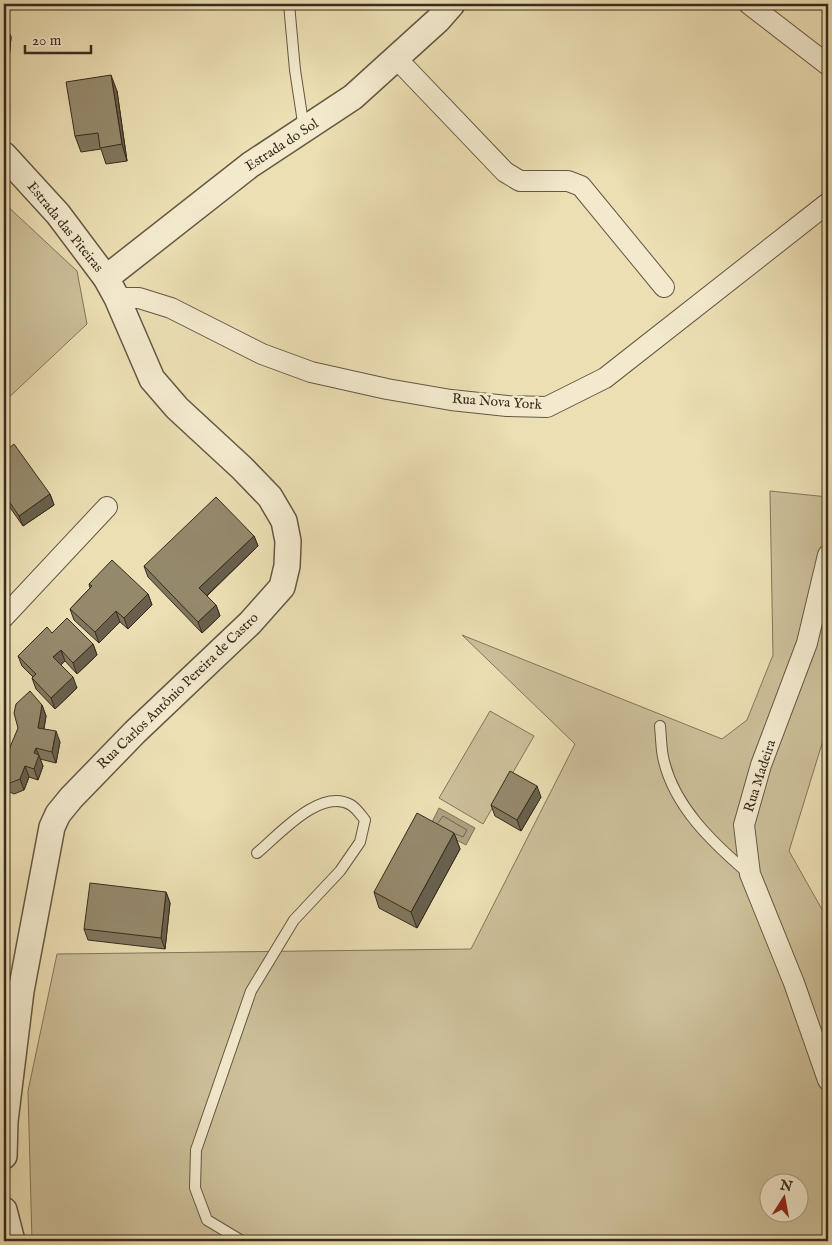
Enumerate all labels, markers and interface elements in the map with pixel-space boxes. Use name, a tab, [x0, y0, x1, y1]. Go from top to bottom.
scale bar	[25, 22, 91, 54]
text: 20 m	[32, 31, 62, 50]
street label: Estrada do Sol	[242, 115, 322, 175]
street label: Estrada das Piteiras	[23, 178, 107, 276]
street label: Rua Nova York	[451, 390, 543, 414]
street label: Rua Carlos Antônio Pereira de Castro	[93, 609, 263, 773]
street label: Rua Madeira	[740, 737, 780, 814]
north arrow	[760, 1172, 810, 1222]
text: N	[778, 1176, 794, 1196]

